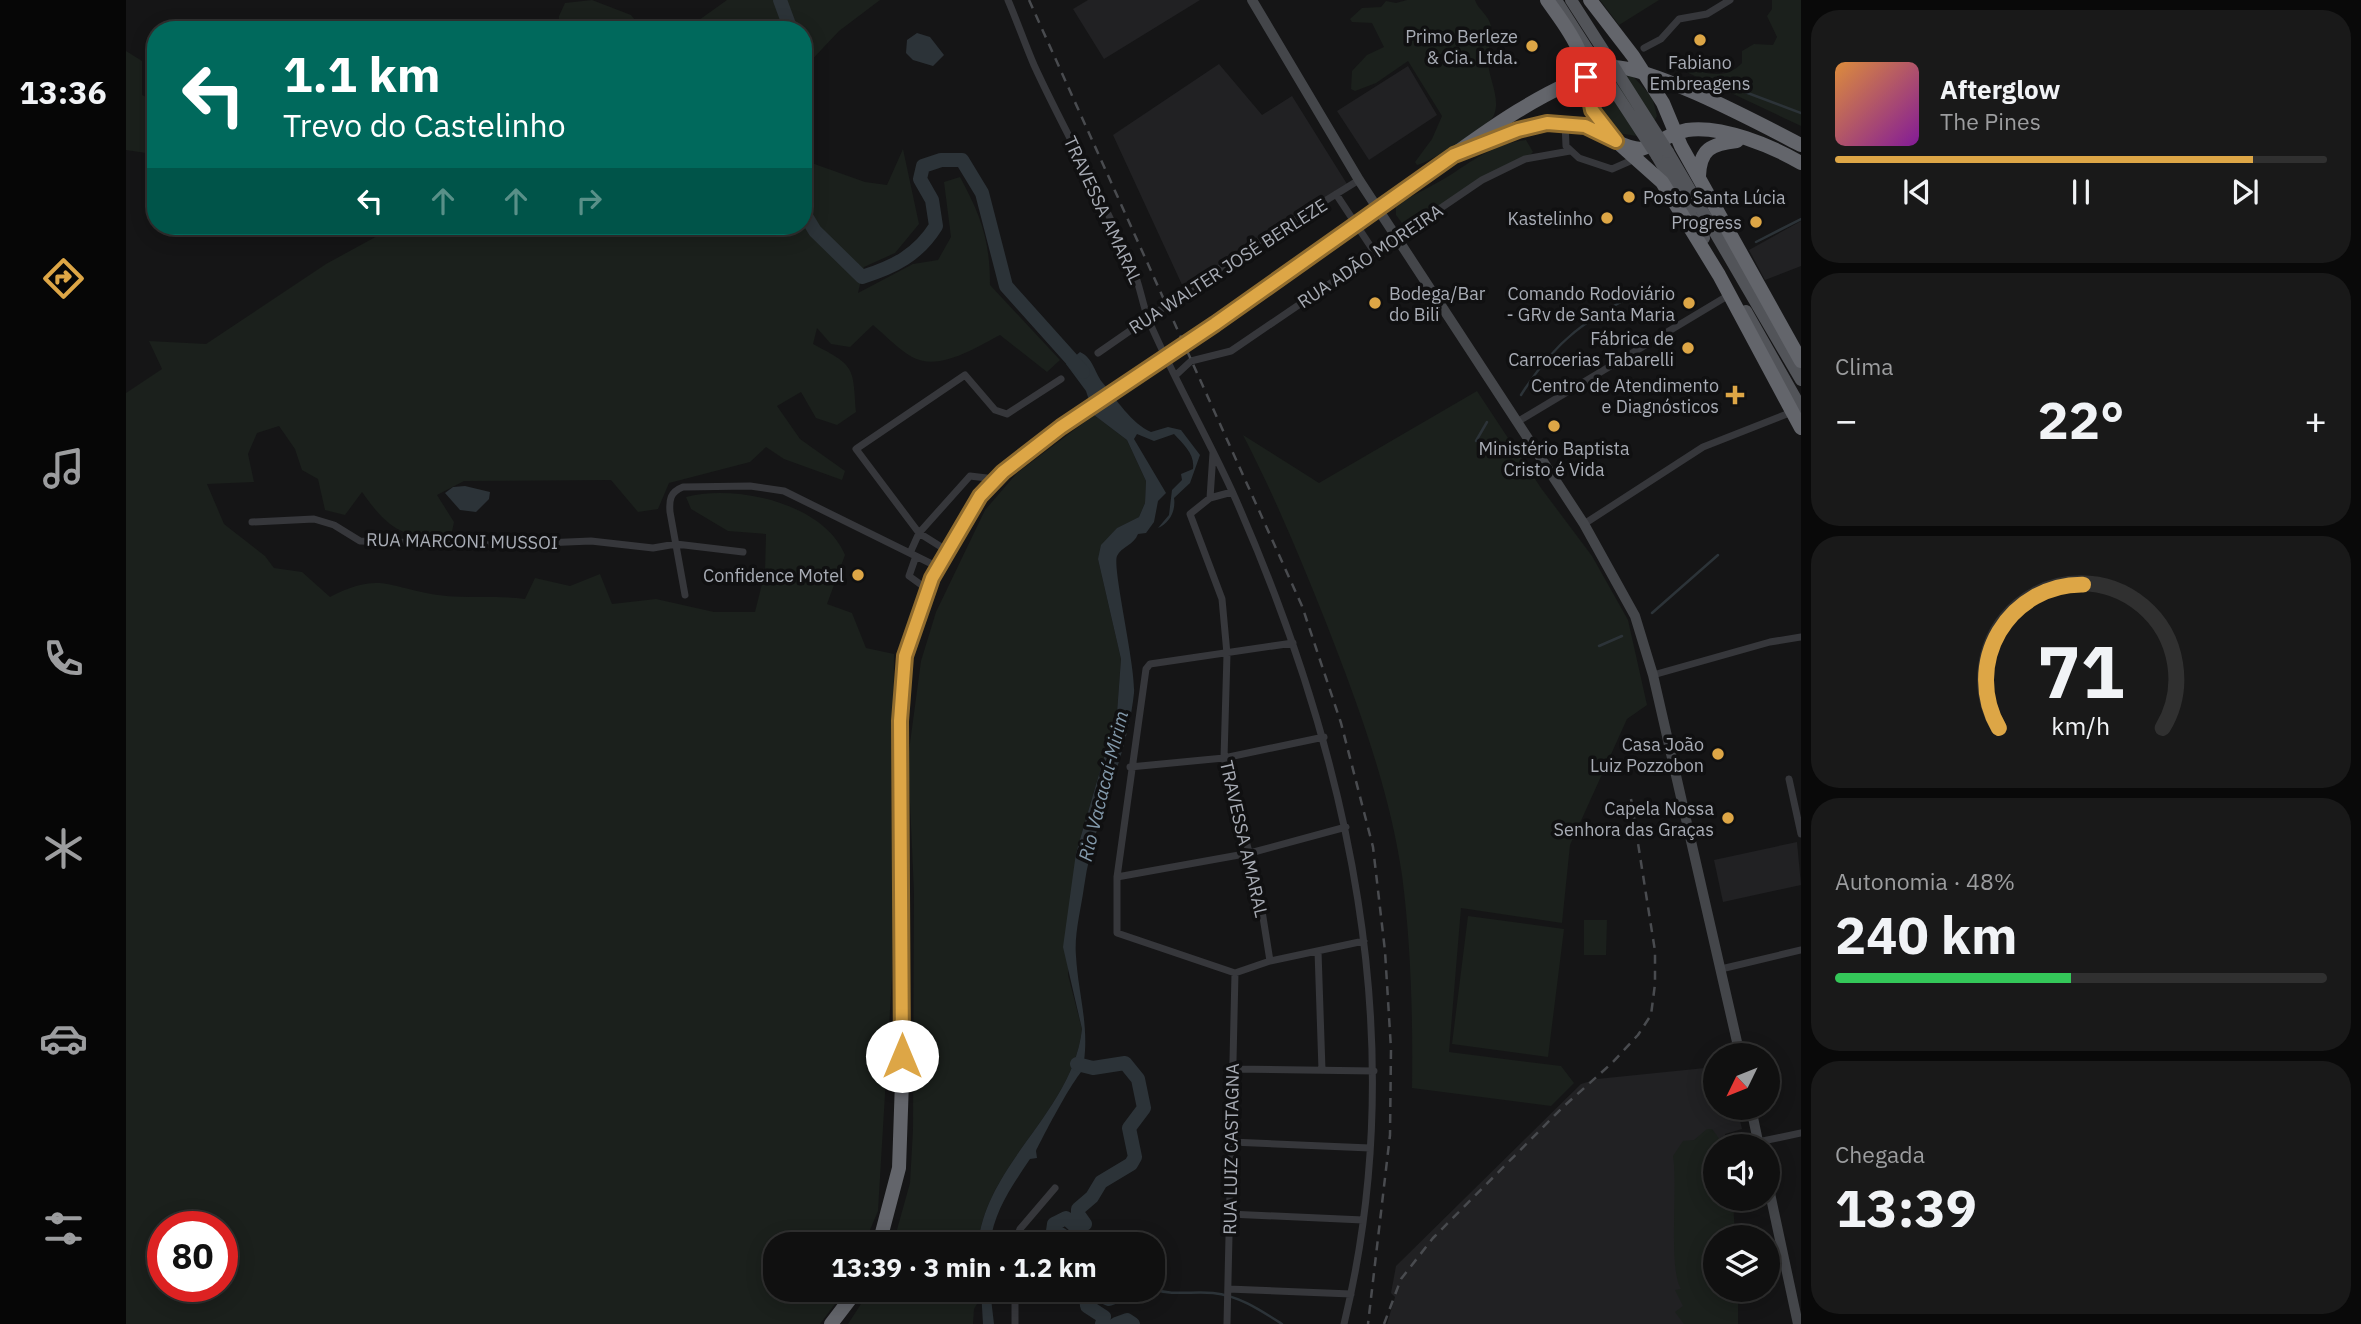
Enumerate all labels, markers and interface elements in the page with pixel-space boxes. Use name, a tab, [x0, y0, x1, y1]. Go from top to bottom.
place label: Primo Berleze & Cia. Ltda.	[1405, 25, 1518, 69]
marker: Fabiano Embreagens	[1692, 32, 1708, 48]
marker: Primo Berleze & Cia. Ltda.	[1524, 38, 1540, 54]
text: 1.1 km	[283, 42, 441, 105]
pin	[1556, 47, 1616, 107]
icon: left	[168, 49, 259, 140]
place label: Fabiano Embreagens	[1650, 51, 1750, 95]
icon: arrive	[1567, 58, 1605, 96]
text: 13:36	[19, 71, 107, 113]
text: Afterglow	[1940, 72, 2060, 106]
text: Trevo do Castelinho	[283, 104, 566, 146]
text: The Pines	[1940, 106, 2041, 136]
street label: TRAVESSA AMARAL	[1059, 132, 1147, 288]
icon: previous	[1898, 173, 1936, 211]
icon: pause	[2062, 173, 2100, 211]
icon: next	[2226, 173, 2264, 211]
icon: left	[351, 182, 389, 220]
icon: ahead	[424, 182, 462, 220]
icon: ahead	[497, 182, 535, 220]
icon: right	[570, 182, 608, 220]
place label: Posto Santa Lúcia	[1643, 186, 1786, 209]
marker: Posto Santa Lúcia	[1621, 189, 1637, 205]
street label: RUA WALTER JOSÉ BERLEZE	[1124, 193, 1332, 339]
street label: RUA ADÃO MOREIRA	[1293, 199, 1447, 313]
place label: Kastelinho	[1508, 207, 1593, 230]
marker: Kastelinho	[1599, 210, 1615, 226]
place label: Progress	[1671, 211, 1742, 234]
marker: Progress	[1748, 214, 1764, 230]
icon: directions	[39, 254, 88, 303]
place label: Bodega/Bar do Bili	[1389, 282, 1486, 326]
place label: Comando Rodoviário - GRv de Santa Maria	[1506, 282, 1675, 326]
marker: Bodega/Bar do Bili	[1367, 295, 1383, 311]
marker: Comando Rodoviário - GRv de Santa Maria	[1681, 295, 1697, 311]
place label: Fábrica de Carrocerias Tabarelli	[1508, 327, 1674, 371]
marker: Fábrica de Carrocerias Tabarelli	[1680, 340, 1696, 356]
text: Clima	[1835, 351, 1894, 381]
place label: Centro de Atendimento e Diagnósticos	[1531, 374, 1719, 418]
marker: Centro de Atendimento e Diagnósticos	[1725, 385, 1745, 405]
text: 22°	[2038, 386, 2124, 453]
text: −	[1835, 395, 1858, 444]
text: +	[2304, 395, 2327, 444]
marker: Ministério Baptista Cristo é Vida	[1546, 418, 1562, 434]
place label: Ministério Baptista Cristo é Vida	[1478, 437, 1630, 481]
icon: music	[39, 444, 88, 493]
street label: RUA MARCONI MUSSOI	[366, 528, 558, 554]
place label: Confidence Motel	[703, 564, 844, 587]
marker: Confidence Motel	[850, 567, 866, 583]
text: 71	[2037, 623, 2125, 718]
icon: phone	[39, 634, 88, 683]
water label: Rio Vacacaí-Mirim	[1073, 708, 1133, 864]
text: km/h	[2052, 709, 2110, 742]
place label: Casa João Luiz Pozzobon	[1590, 733, 1704, 777]
marker: Casa João Luiz Pozzobon	[1710, 746, 1726, 762]
street label: TRAVESSA AMARAL	[1215, 758, 1273, 920]
place label: Capela Nossa Senhora das Graças	[1554, 797, 1714, 841]
marker: Capela Nossa Senhora das Graças	[1720, 810, 1736, 826]
icon: climate	[39, 824, 88, 873]
text: Autonomia · 48%	[1835, 866, 2015, 896]
text: 240 km	[1835, 901, 2017, 968]
icon: car	[39, 1014, 88, 1063]
position arrow	[865, 1019, 939, 1093]
north arrow	[1703, 1043, 1780, 1120]
map controls	[1703, 1043, 1780, 1302]
street label: RUA LUIZ CASTAGNA	[1218, 1062, 1244, 1235]
button: sound	[1703, 1134, 1780, 1211]
text: Chegada	[1835, 1139, 1925, 1169]
text: 13:39	[1835, 1174, 1977, 1241]
icon: filters	[39, 1204, 88, 1253]
speed limit sign: 80	[147, 1211, 238, 1302]
button: layers	[1703, 1225, 1780, 1302]
text: 13:39 · 3 min · 1.2 km	[831, 1250, 1097, 1284]

